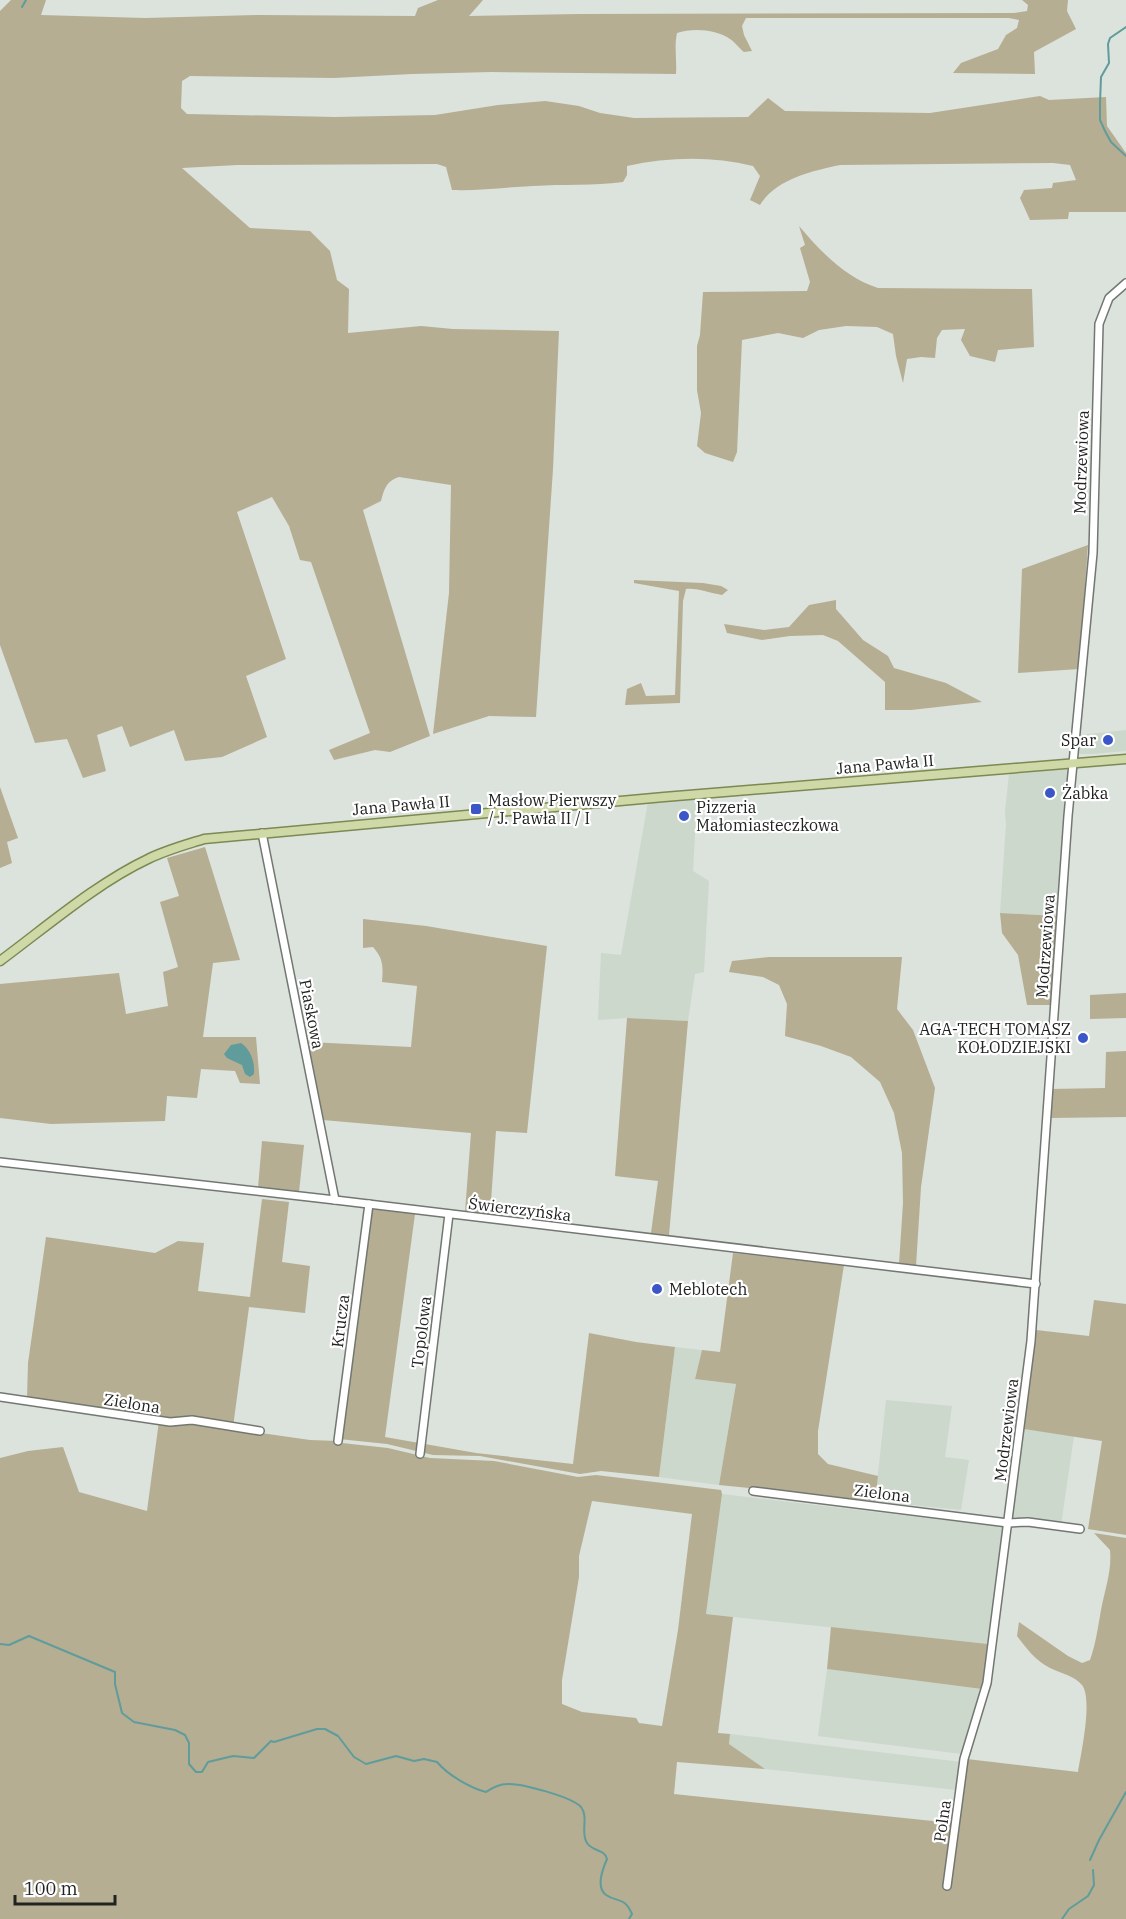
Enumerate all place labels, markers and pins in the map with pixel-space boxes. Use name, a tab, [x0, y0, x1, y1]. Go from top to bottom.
place label: Spar	[1061, 730, 1096, 750]
marker: Spar	[1101, 733, 1115, 747]
place label: Żabka	[1062, 783, 1109, 803]
marker: Żabka	[1043, 786, 1057, 800]
place label: Masłow Pierwszy / J. Pawła II / I	[488, 790, 617, 828]
place label: Pizzeria Małomiasteczkowa	[696, 797, 839, 835]
marker: Masłow Pierwszy / J. Pawła II / I	[469, 802, 483, 816]
marker: Pizzeria Małomiasteczkowa	[677, 809, 691, 823]
place label: AGA-TECH TOMASZ KOŁODZIEJSKI	[919, 1019, 1071, 1057]
marker: AGA-TECH TOMASZ KOŁODZIEJSKI	[1076, 1031, 1090, 1045]
place label: Meblotech	[669, 1279, 747, 1299]
marker: Meblotech	[650, 1282, 664, 1296]

